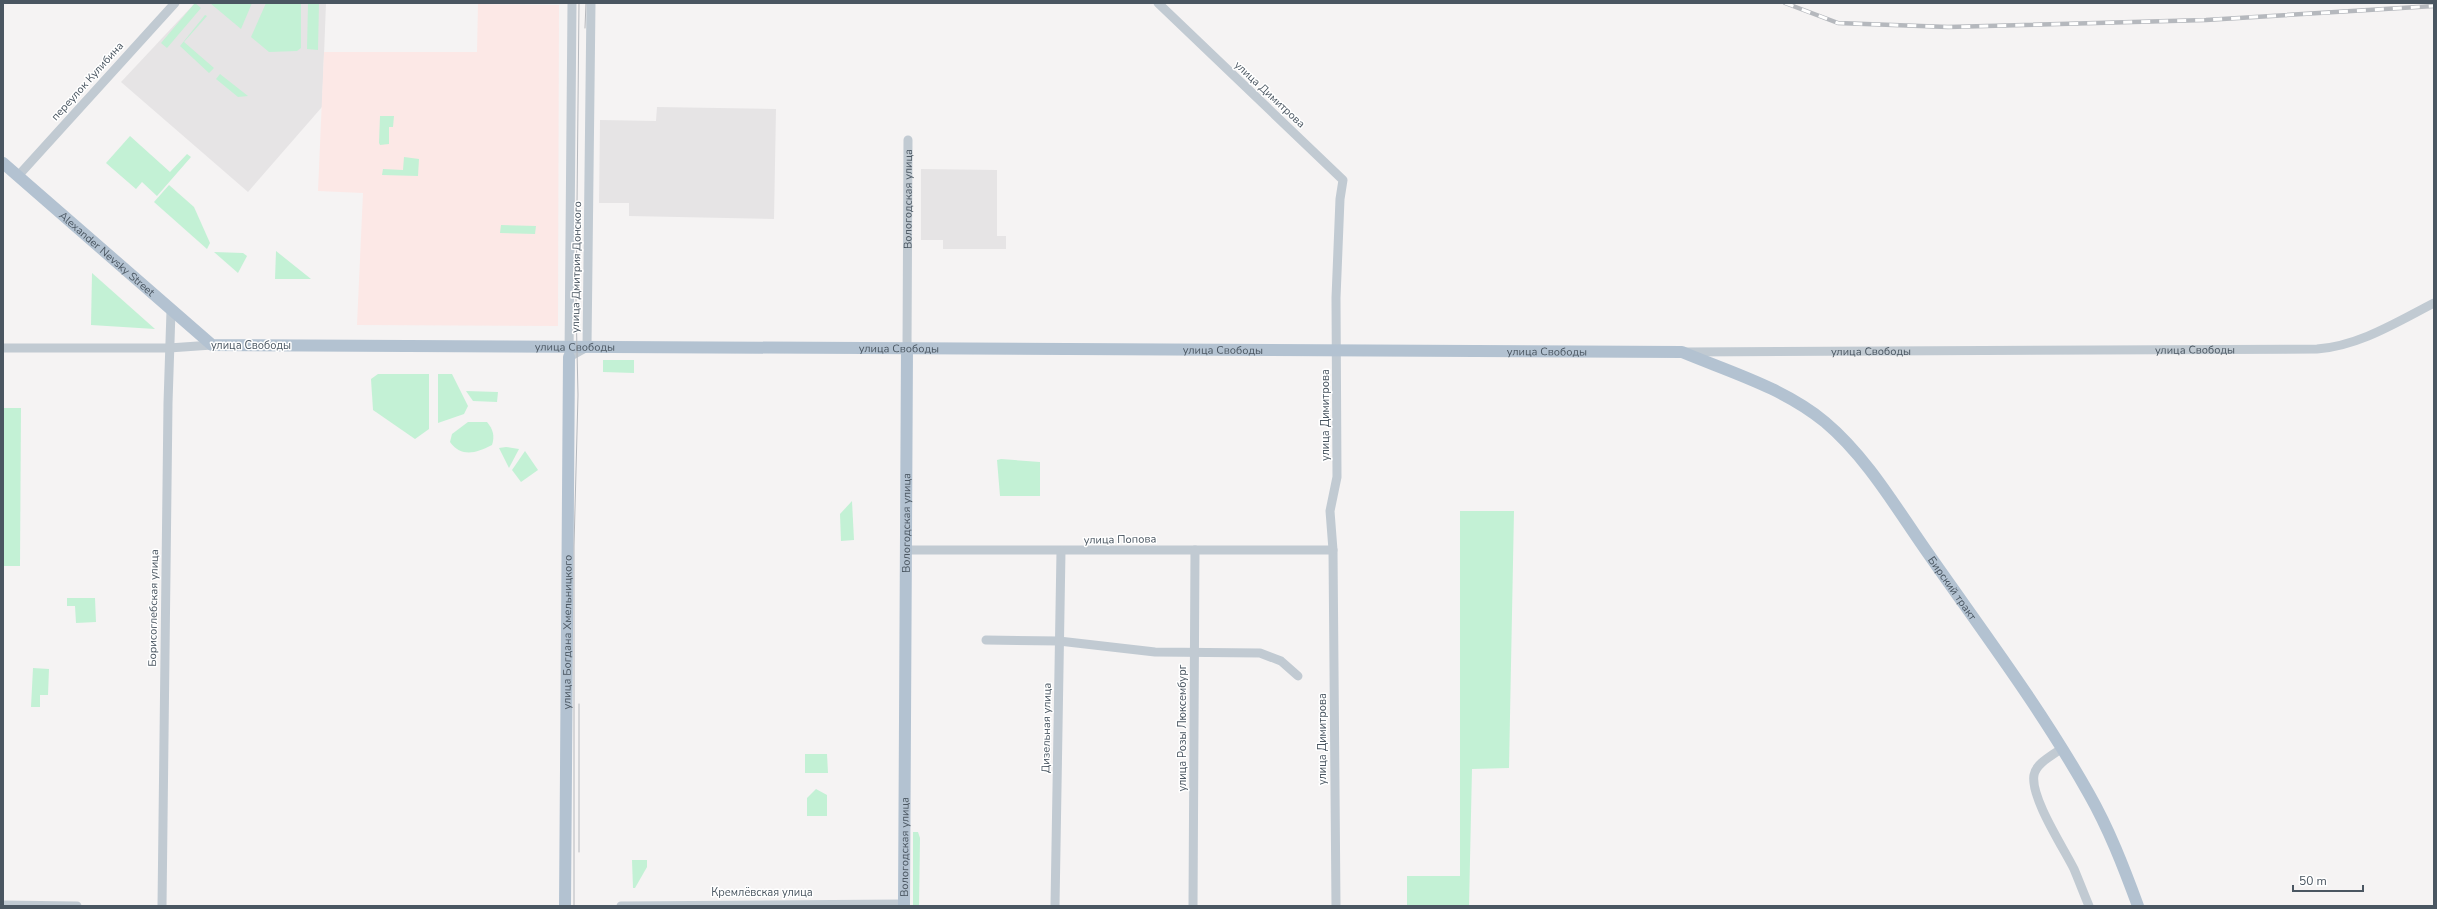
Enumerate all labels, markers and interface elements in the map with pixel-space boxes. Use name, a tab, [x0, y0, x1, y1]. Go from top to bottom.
street label: переулок Кулибина	[48, 39, 127, 124]
street label: улица Димитрова	[1231, 58, 1308, 131]
street label: Вологодская улица	[900, 149, 916, 249]
street label: улица Дмитрия Донского	[568, 201, 585, 333]
street label: Alexander Nevsky Street	[56, 208, 158, 300]
street label: улица Свободы	[211, 338, 291, 353]
street label: улица Свободы	[535, 340, 615, 355]
street label: улица Свободы	[859, 341, 939, 356]
street label: улица Свободы	[2155, 342, 2235, 358]
street label: улица Свободы	[1183, 343, 1263, 358]
street label: улица Свободы	[1507, 344, 1587, 360]
street label: улица Свободы	[1831, 344, 1911, 359]
street label: улица Димитрова	[1318, 369, 1333, 461]
street label: Вологодская улица	[899, 473, 914, 573]
street label: улица Попова	[1084, 531, 1157, 548]
street label: Борисоглебская улица	[145, 549, 162, 667]
street label: Бирский тракт	[1924, 553, 1980, 623]
street label: улица Богдана Хмельницкого	[559, 555, 576, 709]
street label: улица Розы Люксембург	[1175, 664, 1190, 791]
street label: Дизельная улица	[1038, 683, 1055, 773]
street label: улица Димитрова	[1315, 693, 1330, 785]
street label: Вологодская улица	[897, 797, 913, 897]
scale bar	[2293, 867, 2363, 893]
text: 50 m	[2299, 873, 2327, 889]
street label: Кремлёвская улица	[711, 885, 813, 900]

